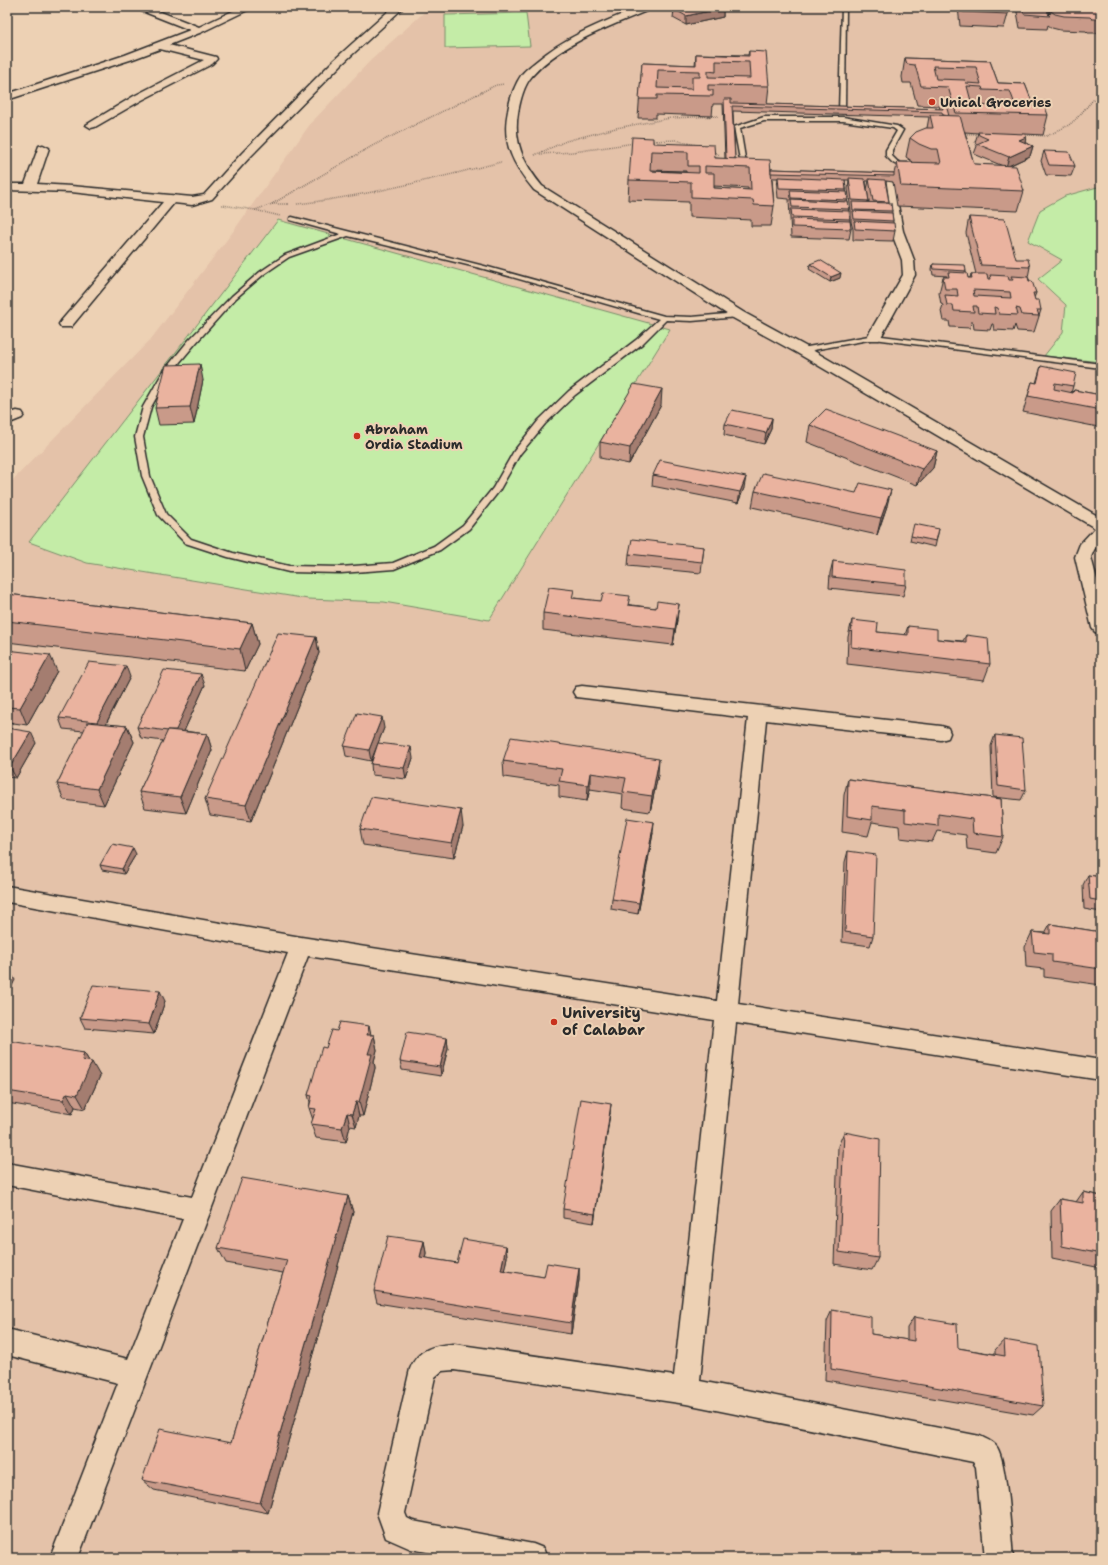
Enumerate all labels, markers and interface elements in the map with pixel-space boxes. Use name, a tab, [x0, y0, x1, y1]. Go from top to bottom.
place label: Unical Groceries	[940, 94, 1051, 111]
marker: Unical Groceries	[927, 97, 937, 107]
place label: Abraham Ordia Stadium	[365, 421, 463, 453]
marker: Abraham Ordia Stadium	[352, 431, 362, 441]
place label: University of Calabar	[562, 1003, 645, 1040]
marker: University of Calabar	[549, 1017, 559, 1027]

